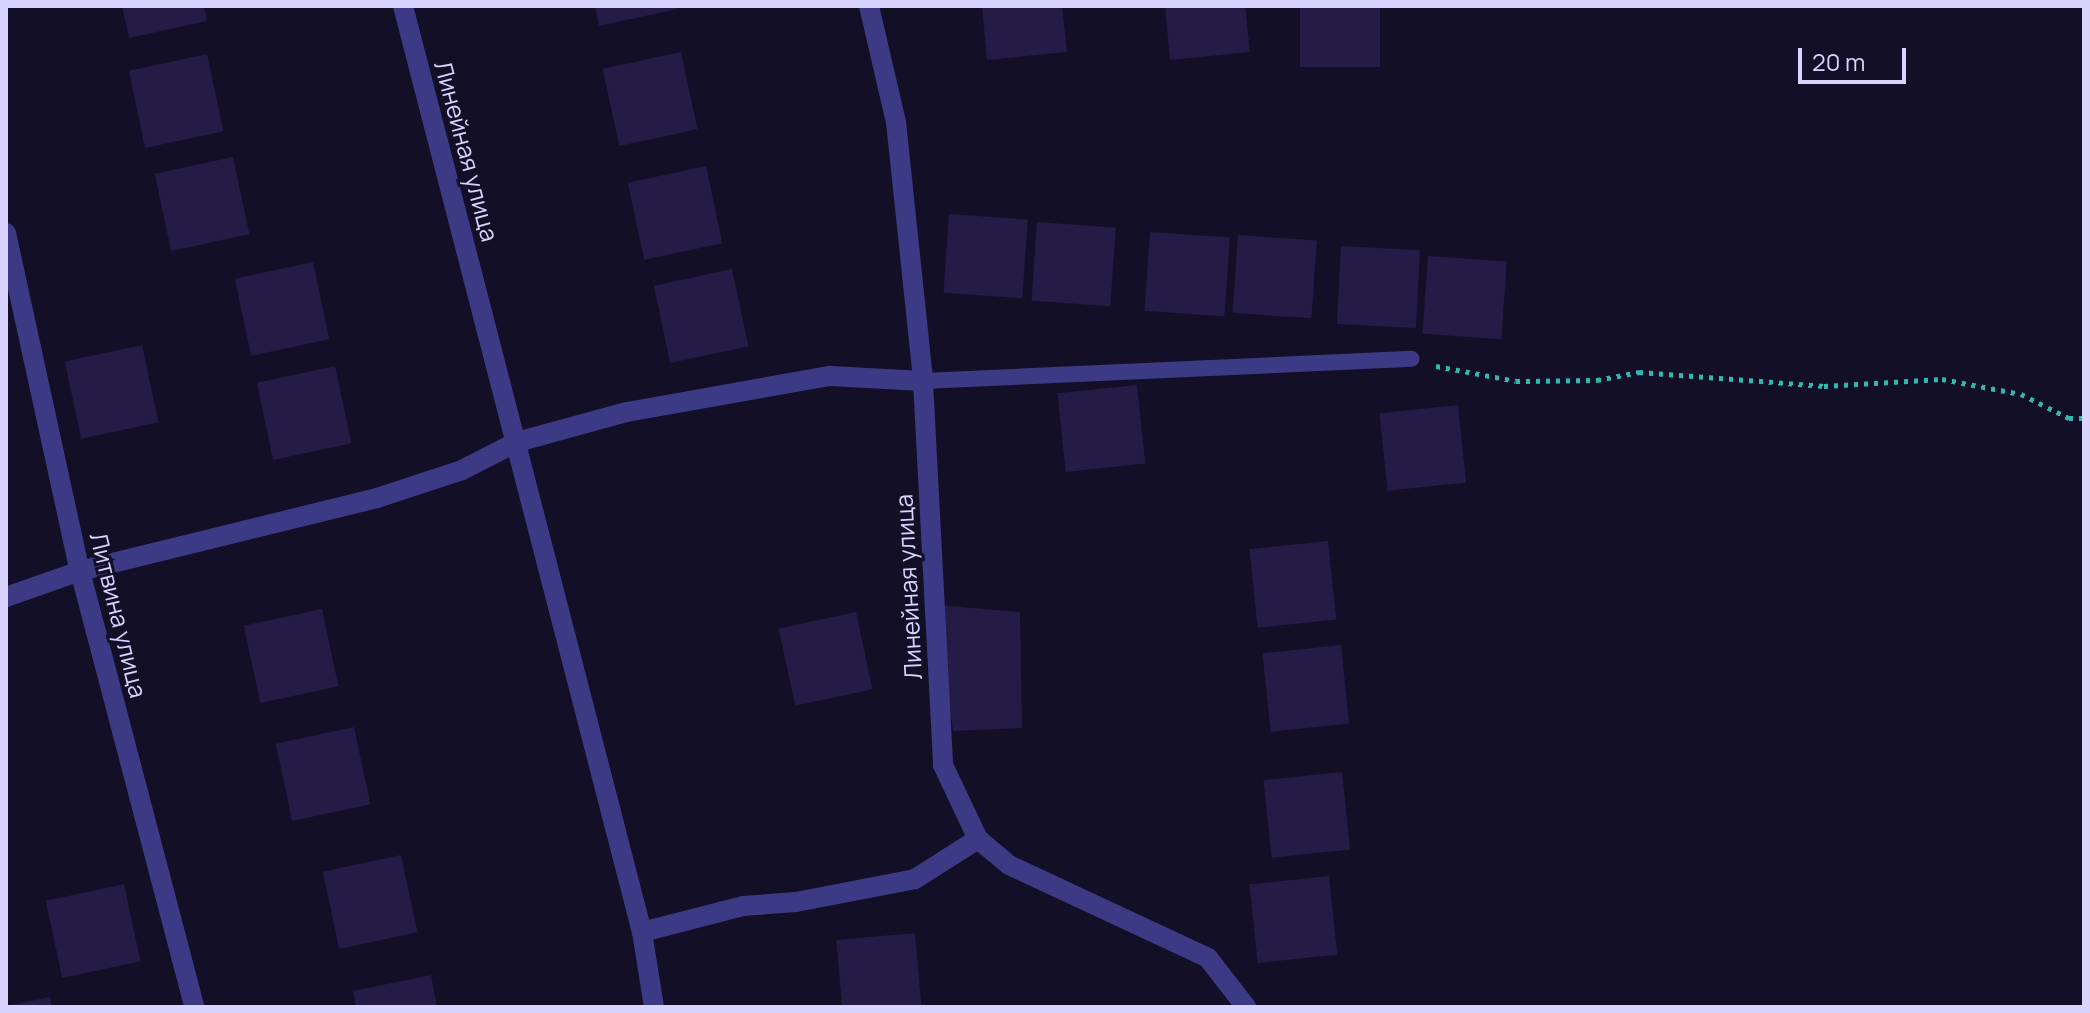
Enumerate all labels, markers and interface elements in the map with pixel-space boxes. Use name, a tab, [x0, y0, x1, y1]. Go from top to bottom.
scale bar	[1802, 32, 1910, 82]
text: 20 m	[1812, 45, 1865, 78]
street label: Линейная улица	[429, 58, 505, 244]
street label: Линейная улица	[889, 494, 927, 680]
street label: Литвина улица	[85, 529, 153, 701]

